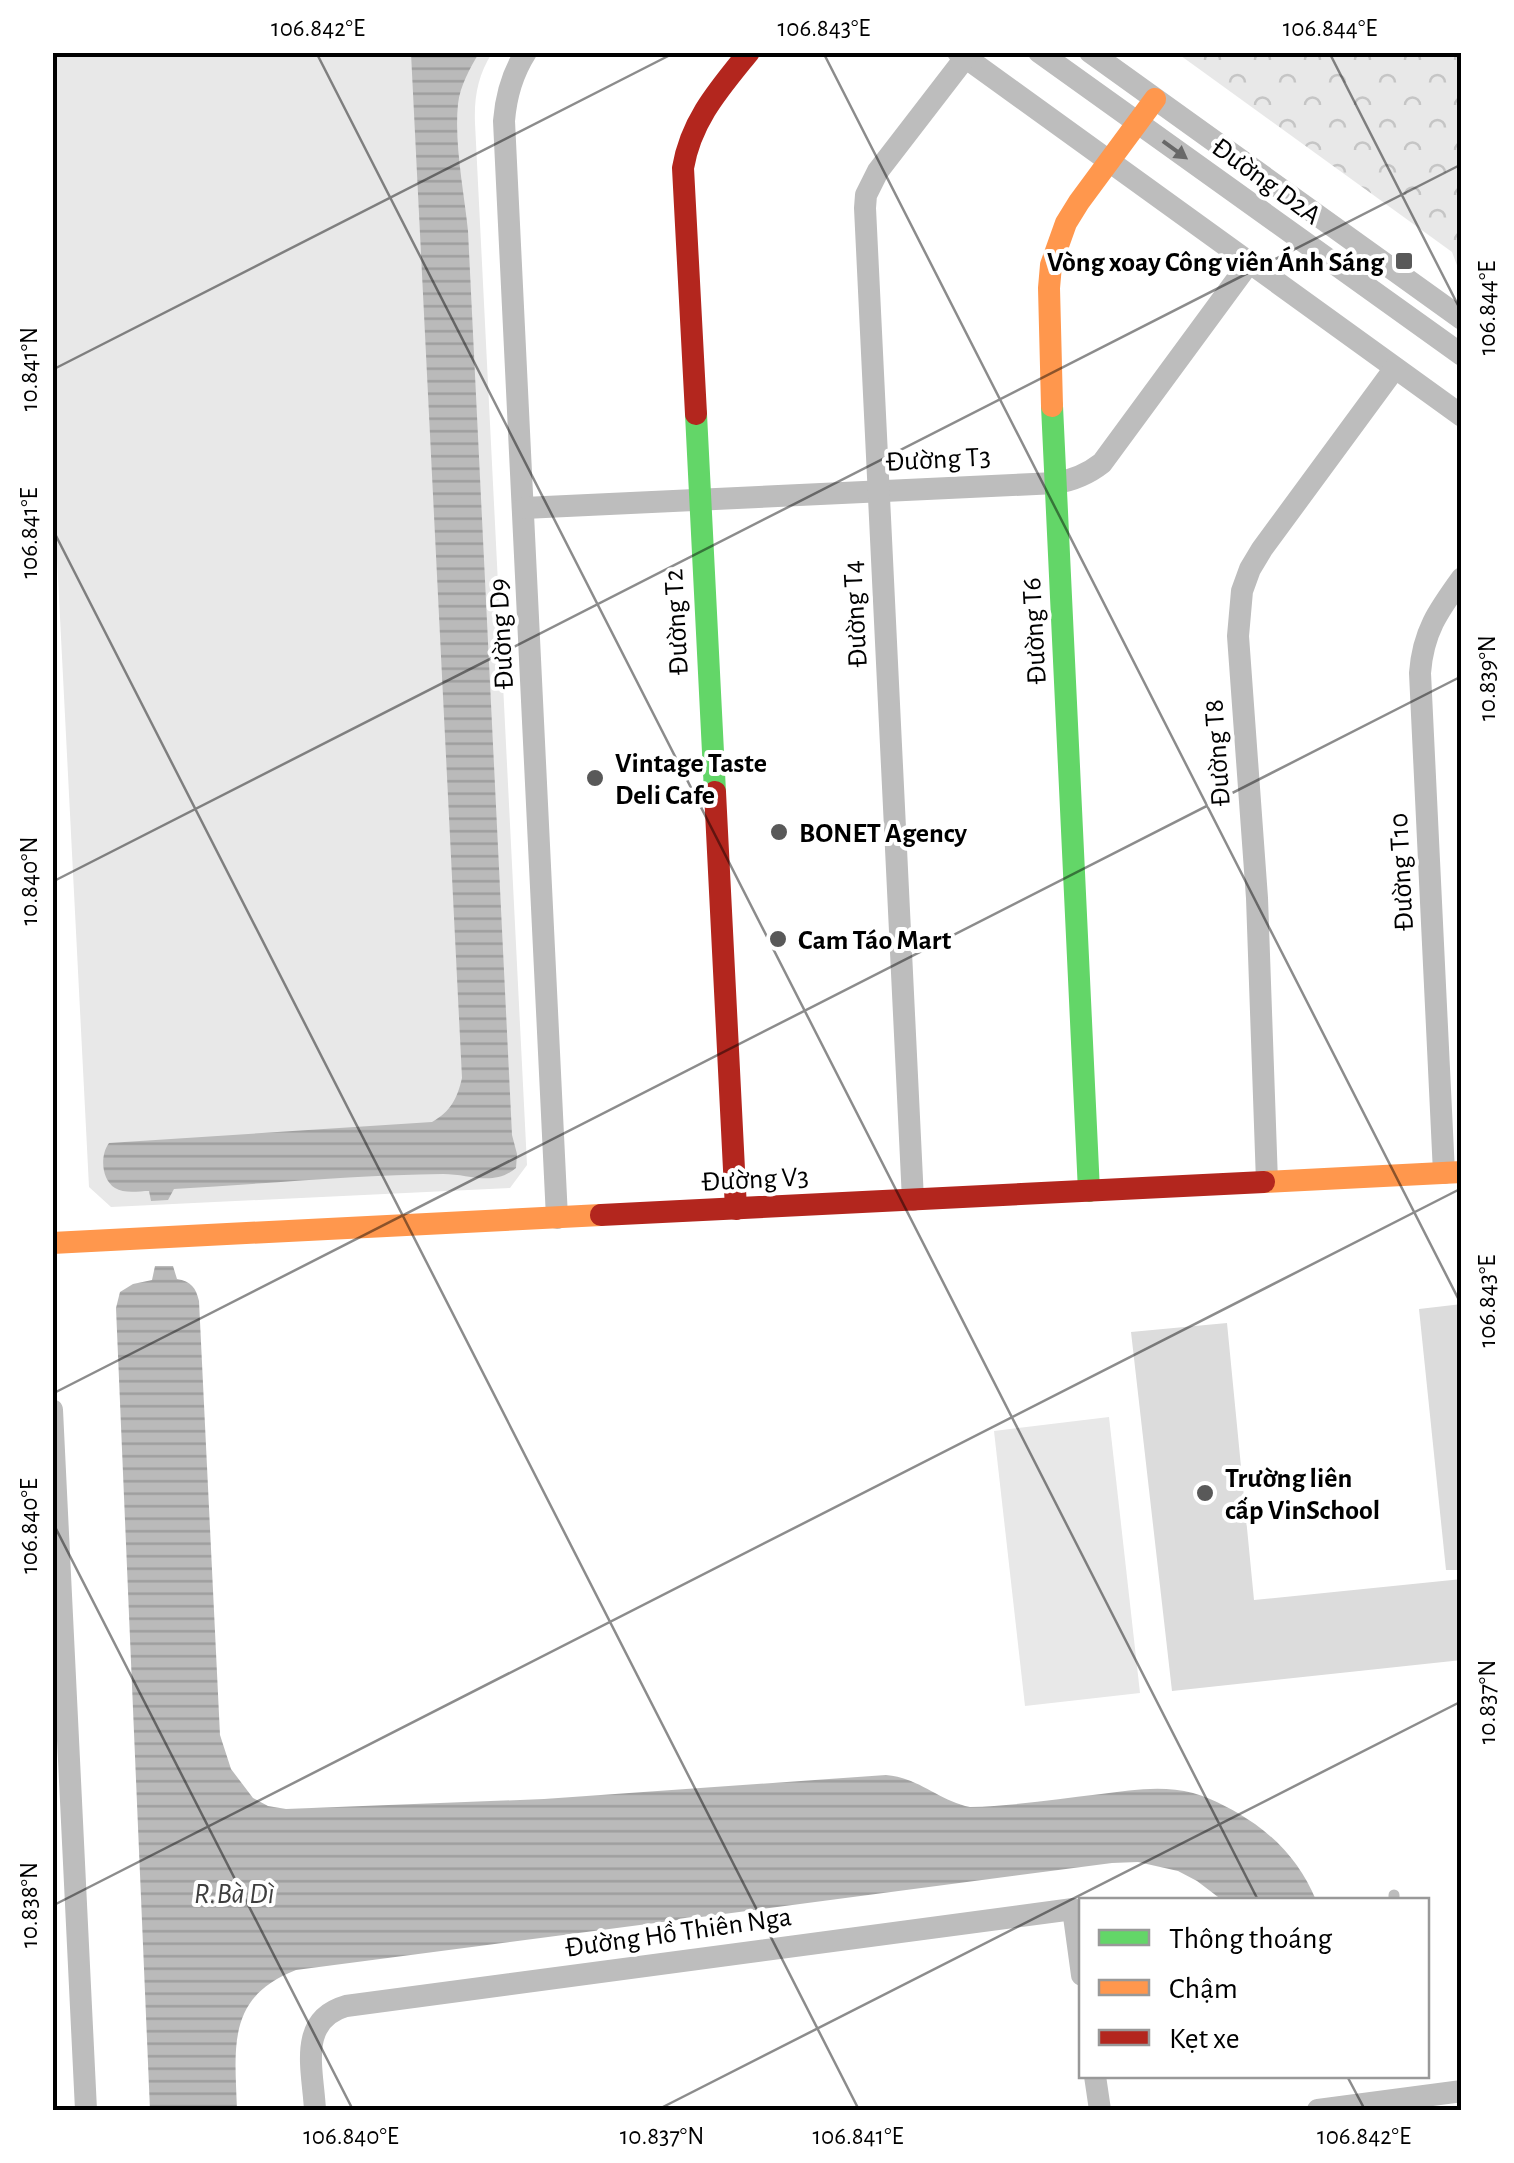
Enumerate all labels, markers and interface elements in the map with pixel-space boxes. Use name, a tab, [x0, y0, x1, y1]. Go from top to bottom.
text: 106.842°E	[271, 16, 365, 41]
text: 106.843°E	[778, 16, 870, 41]
text: 106.844°E	[1283, 16, 1377, 41]
street label: Đường D2A	[1206, 133, 1326, 230]
one-way arrow	[1162, 140, 1188, 159]
place label: Vòng xoay Công viên Ánh Sáng	[1047, 246, 1385, 277]
marker: Vòng xoay Công viên Ánh Sáng	[1393, 250, 1415, 272]
text: 106.844°E	[1475, 261, 1500, 355]
text: 10.841°N	[17, 327, 42, 411]
street label: Đường T3	[885, 443, 991, 477]
text: 106.841°E	[17, 487, 42, 579]
street label: Đường T4	[839, 560, 873, 668]
street label: Đường T2	[660, 568, 694, 676]
street label: Đường T6	[1018, 577, 1052, 685]
street label: Đường D9	[485, 578, 519, 690]
text: 10.839°N	[1475, 635, 1500, 721]
street label: Đường T8	[1200, 698, 1236, 807]
place label: Vintage Taste Deli Cafe	[615, 750, 767, 810]
marker: Vintage Taste Deli Cafe	[584, 767, 606, 789]
street label: Đường T10	[1385, 812, 1419, 932]
place label: BONET Agency	[799, 820, 968, 848]
marker: BONET Agency	[768, 821, 790, 843]
text: 10.840°N	[17, 836, 42, 926]
place label: Cam Táo Mart	[798, 927, 952, 955]
marker: Cam Táo Mart	[767, 928, 789, 950]
street label: Đường V3	[701, 1163, 810, 1197]
text: 106.843°E	[1475, 1255, 1500, 1347]
place label: Trường liên cấp VinSchool	[1225, 1465, 1380, 1525]
text: 106.840°E	[17, 1478, 42, 1574]
marker: Trường liên cấp VinSchool	[1194, 1482, 1216, 1504]
text: 10.837°N	[1475, 1660, 1500, 1744]
text: 10.838°N	[17, 1862, 42, 1948]
water label: R.Bà Dì	[194, 1879, 275, 1909]
legend	[1079, 1898, 1429, 2078]
street label: Đường Hồ Thiên Nga	[563, 1903, 793, 1963]
text: Thông thoáng	[1169, 1924, 1332, 1954]
text: Chậm	[1169, 1974, 1238, 2004]
text: Kẹt xe	[1169, 2024, 1239, 2054]
text: 106.840°E	[303, 2124, 399, 2149]
text: 10.837°N	[620, 2124, 704, 2149]
text: 106.841°E	[812, 2124, 904, 2149]
text: 106.842°E	[1317, 2124, 1411, 2149]

